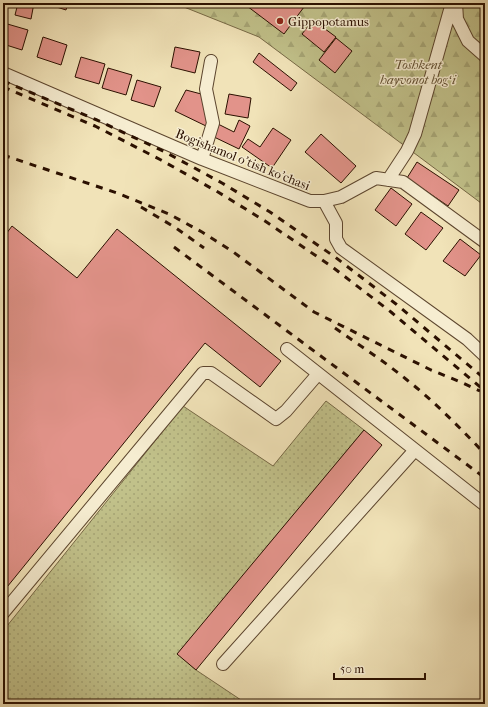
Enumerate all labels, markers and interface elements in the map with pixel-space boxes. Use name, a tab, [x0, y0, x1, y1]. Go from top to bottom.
place label: Gippopotamus	[288, 14, 369, 29]
marker: Gippopotamus	[275, 16, 285, 26]
park label: Toshkent hayvonot bogʻi	[379, 57, 457, 87]
street label: Bogishamol o'tish ko'chasi	[173, 126, 312, 193]
scale bar	[334, 655, 425, 681]
text: 50 m	[340, 662, 364, 676]

